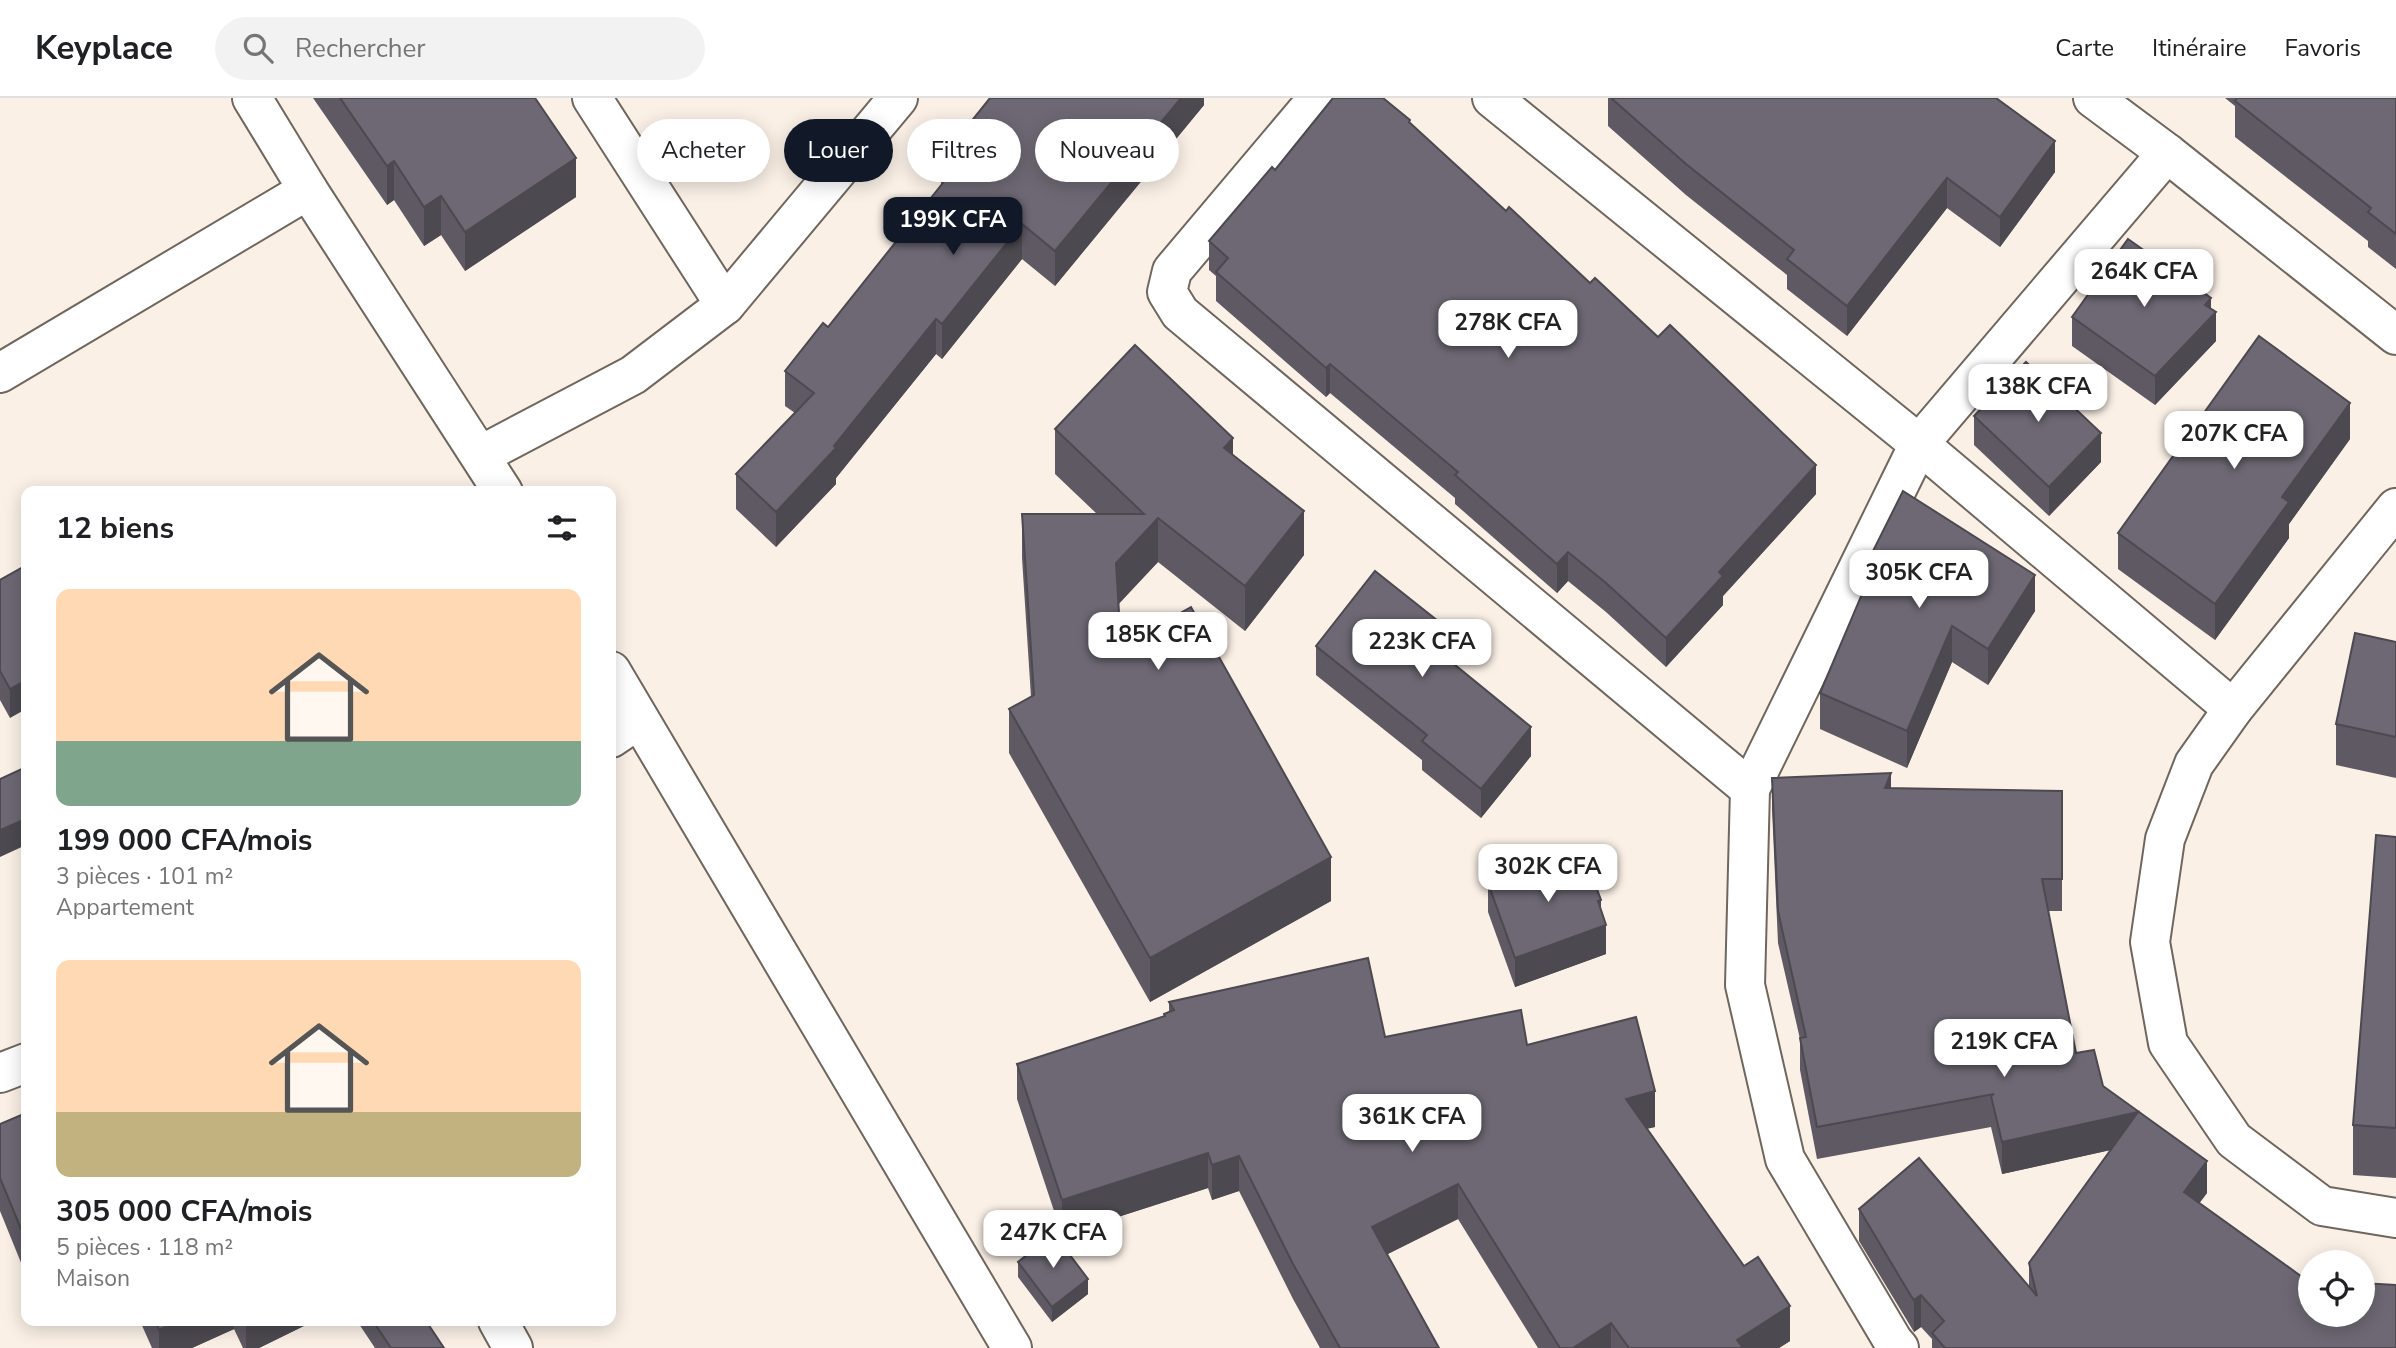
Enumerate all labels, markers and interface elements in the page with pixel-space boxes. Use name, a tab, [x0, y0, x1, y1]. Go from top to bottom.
search box	[215, 17, 705, 80]
text: Keyplace	[35, 26, 173, 71]
icon: search	[239, 29, 277, 67]
text: Rechercher	[295, 31, 426, 66]
text: Carte	[2055, 32, 2114, 64]
text: Itinéraire	[2152, 32, 2246, 64]
text: Favoris	[2284, 32, 2361, 64]
chip: Acheter	[637, 119, 770, 182]
chip: Louer	[784, 119, 893, 182]
chip: Filtres	[907, 119, 1021, 182]
chip: Nouveau	[1035, 119, 1179, 182]
pin: 199K CFA	[881, 198, 1025, 257]
text: 199K CFA	[899, 204, 1007, 235]
pin: 264K CFA	[2072, 250, 2216, 309]
text: 264K CFA	[2090, 256, 2198, 287]
pin: 278K CFA	[1436, 300, 1580, 360]
text: 278K CFA	[1454, 307, 1562, 338]
pin: 138K CFA	[1966, 364, 2110, 424]
text: 138K CFA	[1984, 371, 2092, 402]
pin: 207K CFA	[2162, 412, 2306, 471]
text: 207K CFA	[2180, 418, 2288, 449]
text: 12 biens	[56, 508, 174, 549]
icon: filters	[543, 509, 581, 547]
pin: 305K CFA	[1847, 550, 1991, 610]
text: 305K CFA	[1865, 557, 1973, 588]
pin: 185K CFA	[1086, 612, 1230, 672]
text: 185K CFA	[1104, 619, 1212, 650]
pin: 223K CFA	[1350, 620, 1494, 679]
text: 223K CFA	[1368, 626, 1476, 657]
icon: home	[256, 634, 382, 760]
text: 199 000 CFA/mois	[56, 820, 312, 861]
pin: 302K CFA	[1476, 844, 1620, 904]
text: 302K CFA	[1494, 851, 1602, 882]
text: 3 pièces · 101 m²	[56, 861, 233, 892]
text: Appartement	[56, 892, 194, 923]
icon: home	[256, 1005, 382, 1131]
pin: 219K CFA	[1932, 1020, 2076, 1079]
text: 219K CFA	[1950, 1026, 2058, 1057]
pin: 361K CFA	[1340, 1094, 1484, 1154]
text: 361K CFA	[1358, 1101, 1466, 1132]
text: 305 000 CFA/mois	[56, 1191, 312, 1232]
pin: 247K CFA	[981, 1210, 1125, 1270]
text: 247K CFA	[999, 1217, 1107, 1248]
text: 5 pièces · 118 m²	[56, 1232, 233, 1263]
map controls	[2298, 1250, 2375, 1327]
button: locate	[2298, 1250, 2375, 1327]
text: Maison	[56, 1263, 130, 1294]

